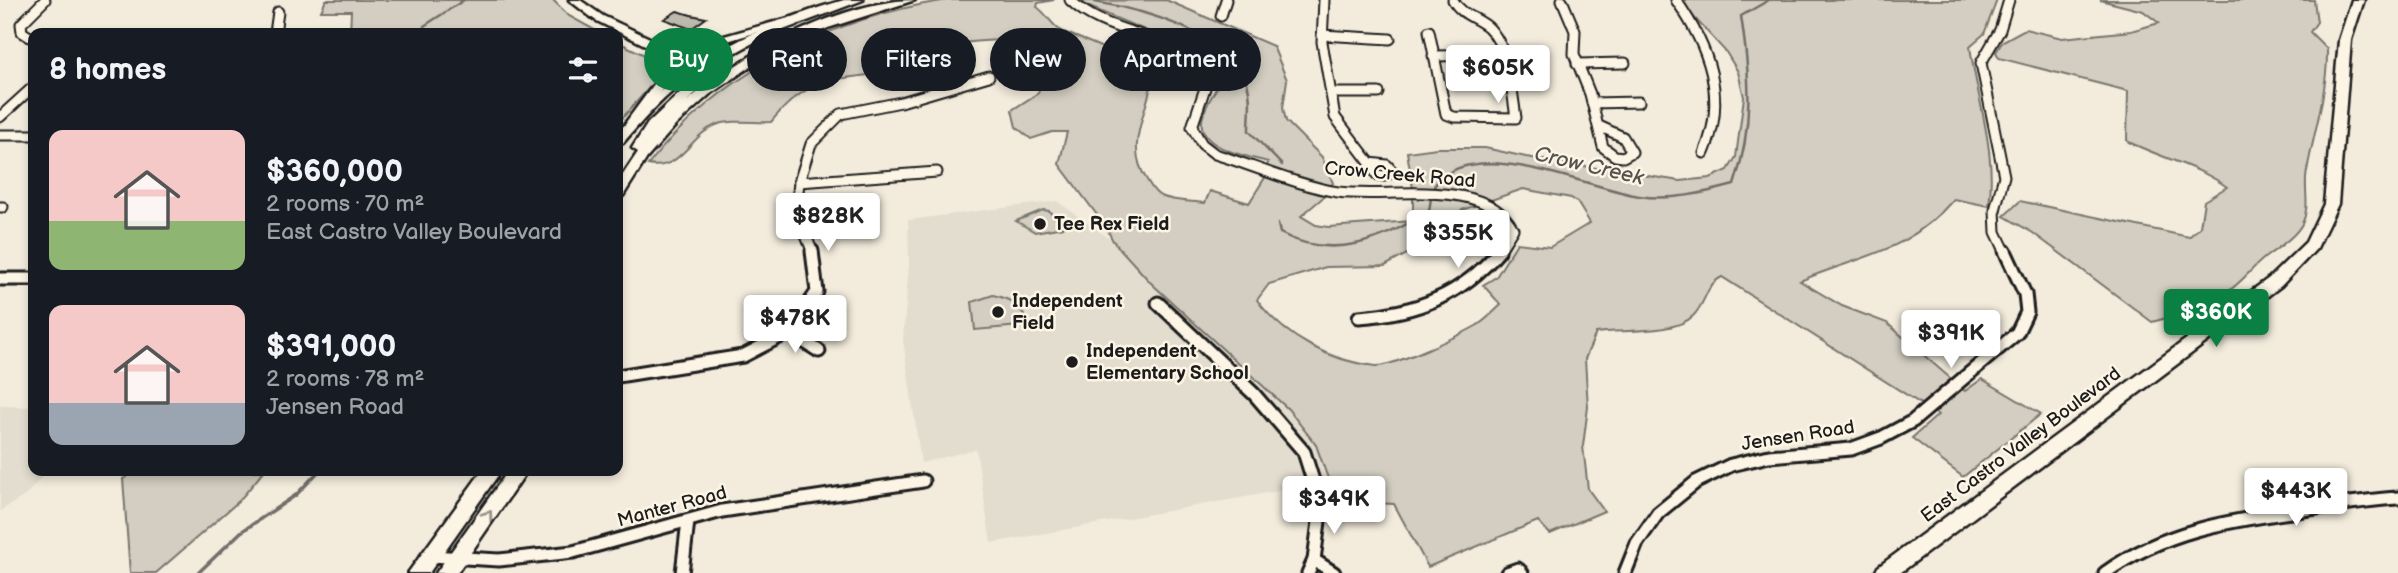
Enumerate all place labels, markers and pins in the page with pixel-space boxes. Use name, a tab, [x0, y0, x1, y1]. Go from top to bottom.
pin: $605K	[1449, 46, 1547, 105]
pin: $828K	[779, 194, 877, 253]
pin: $355K	[1409, 210, 1507, 270]
place label: Tee Rex Field	[1054, 213, 1169, 236]
marker: Tee Rex Field	[1032, 216, 1048, 232]
place label: Independent Field	[1012, 290, 1123, 335]
pin: $360K	[2167, 290, 2265, 349]
pin: $478K	[746, 296, 844, 355]
marker: Independent Field	[990, 304, 1006, 320]
pin: $391K	[1902, 310, 2000, 370]
place label: Independent Elementary School	[1086, 340, 1249, 385]
marker: Independent Elementary School	[1064, 354, 1080, 370]
pin: $443K	[2247, 468, 2345, 528]
pin: $349K	[1285, 476, 1383, 536]

